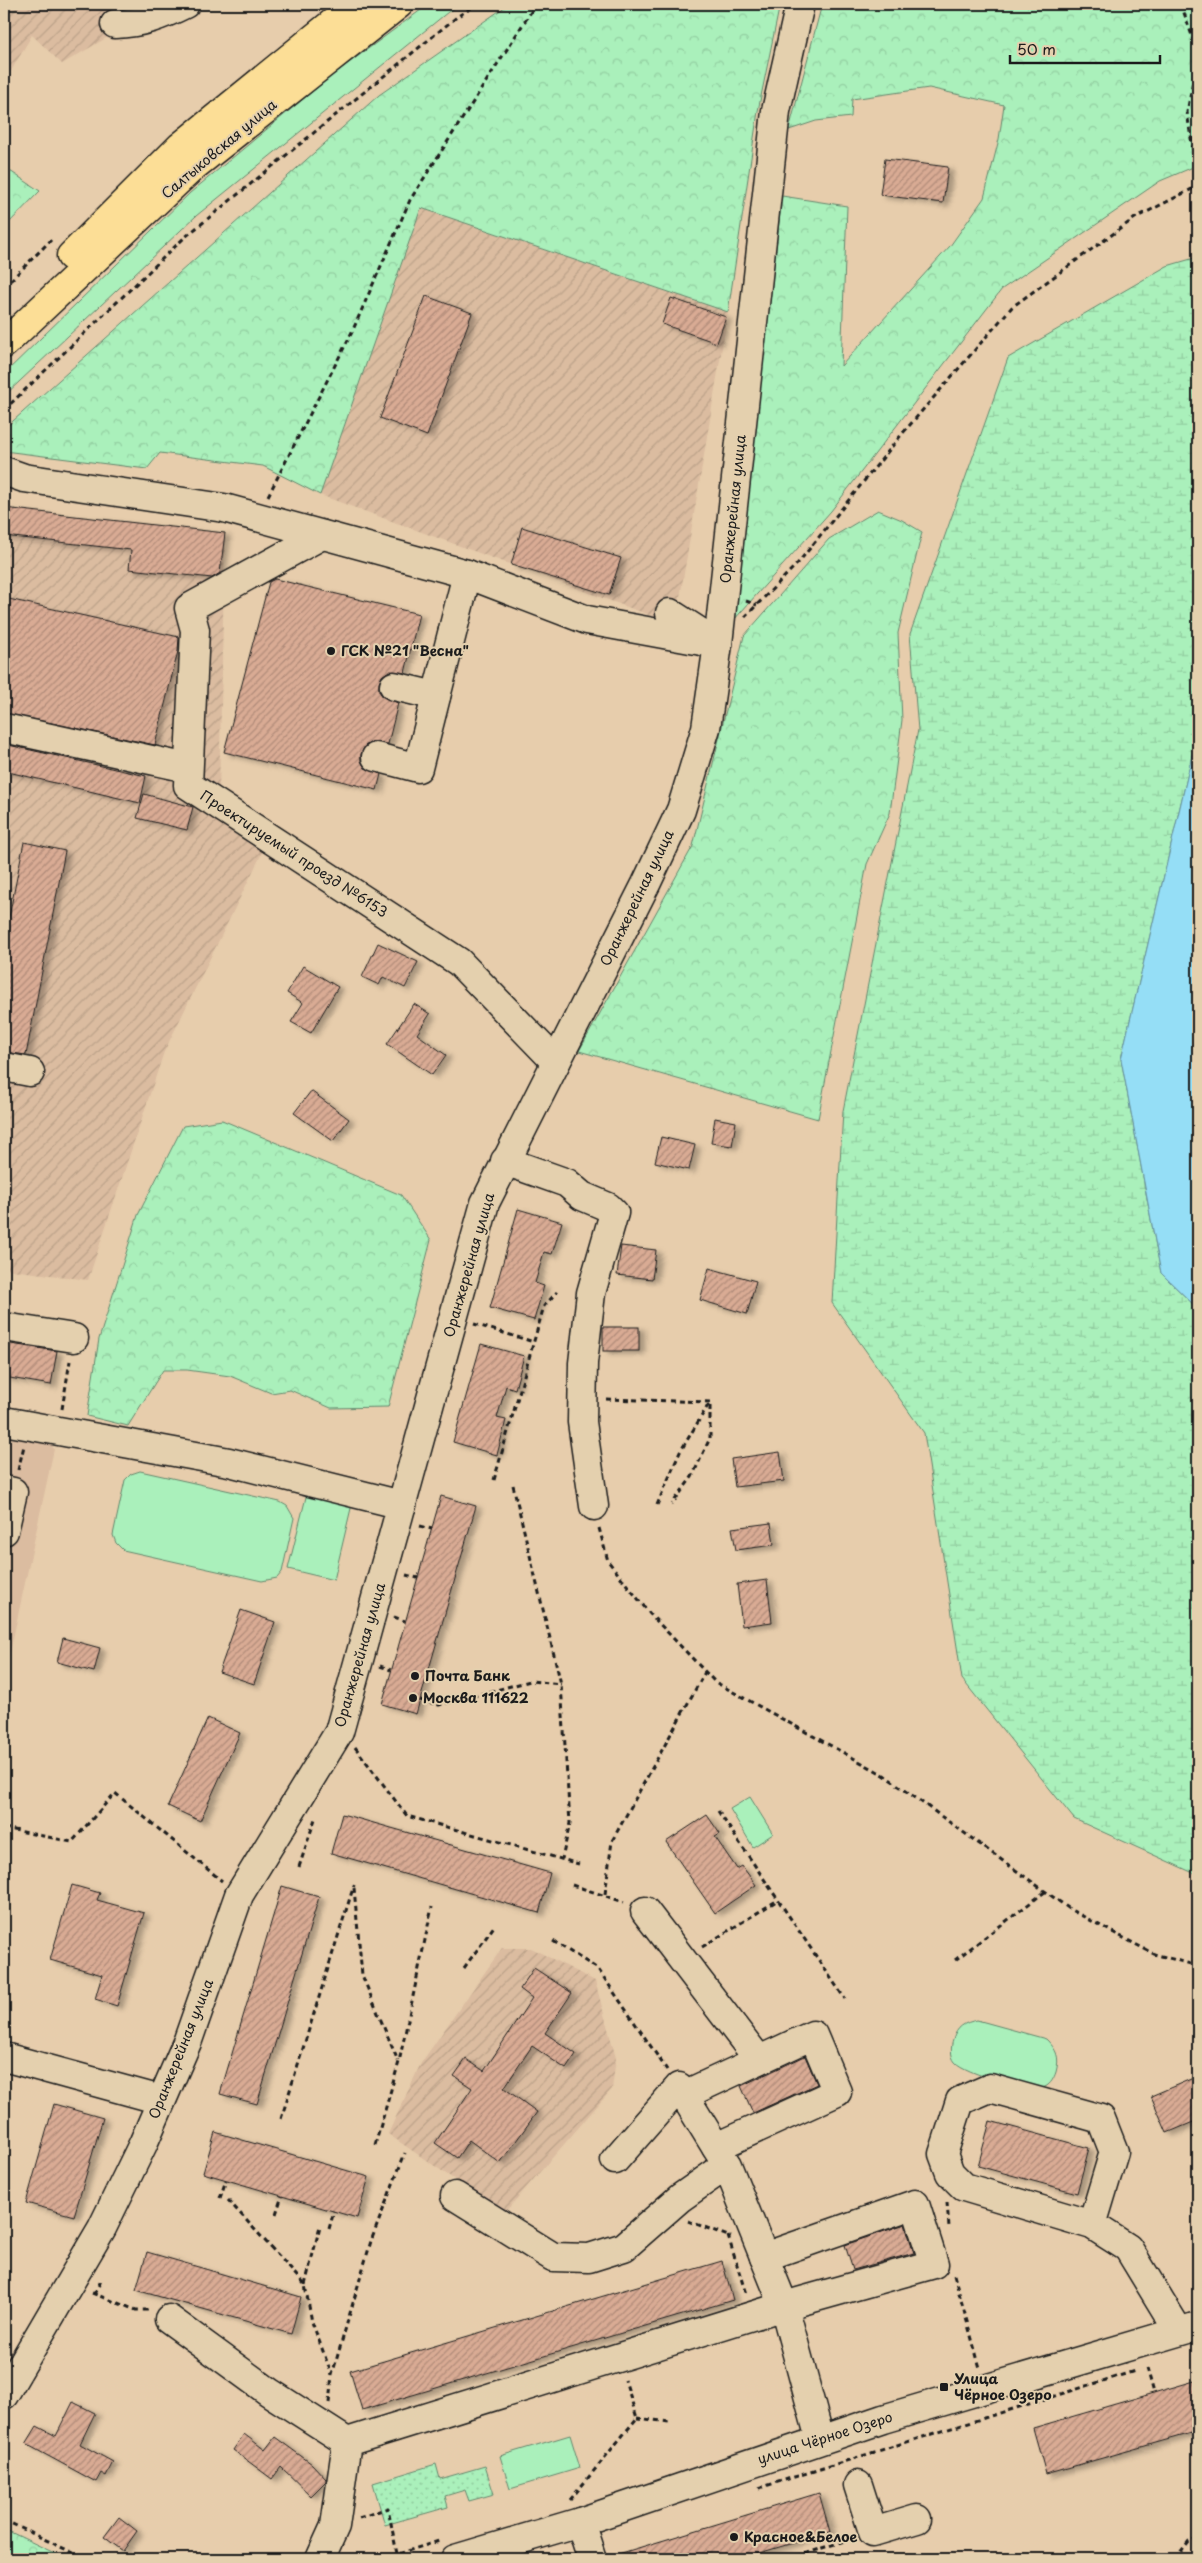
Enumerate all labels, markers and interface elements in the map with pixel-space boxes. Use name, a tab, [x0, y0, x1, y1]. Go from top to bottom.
scale bar	[1010, 32, 1160, 64]
text: 50 m	[1017, 37, 1056, 60]
street label: Салтыковская улица	[156, 94, 281, 203]
street label: Оранжерейная улица	[714, 433, 751, 584]
place label: ГСК №21 "Весна"	[341, 640, 469, 661]
marker: ГСК №21 "Весна"	[325, 645, 337, 657]
street label: Проектируемый проезд №6153	[196, 785, 392, 922]
street label: Оранжерейная улица	[594, 826, 679, 969]
street label: Оранжерейная улица	[438, 1190, 499, 1340]
street label: Оранжерейная улица	[329, 1580, 390, 1730]
place label: Почта Банк	[425, 1665, 510, 1686]
marker: Почта Банк	[409, 1670, 421, 1682]
place label: Москва 111622	[423, 1687, 529, 1708]
marker: Москва 111622	[407, 1692, 419, 1704]
street label: Оранжерейная улица	[143, 1975, 218, 2122]
place label: Улица Чёрное Озеро	[953, 2368, 1052, 2405]
marker: Улица Чёрное Озеро	[938, 2381, 950, 2393]
street label: улица Чёрное Озеро	[755, 2406, 895, 2469]
place label: Красное&Белое	[744, 2526, 858, 2547]
marker: Красное&Белое	[728, 2531, 740, 2543]

